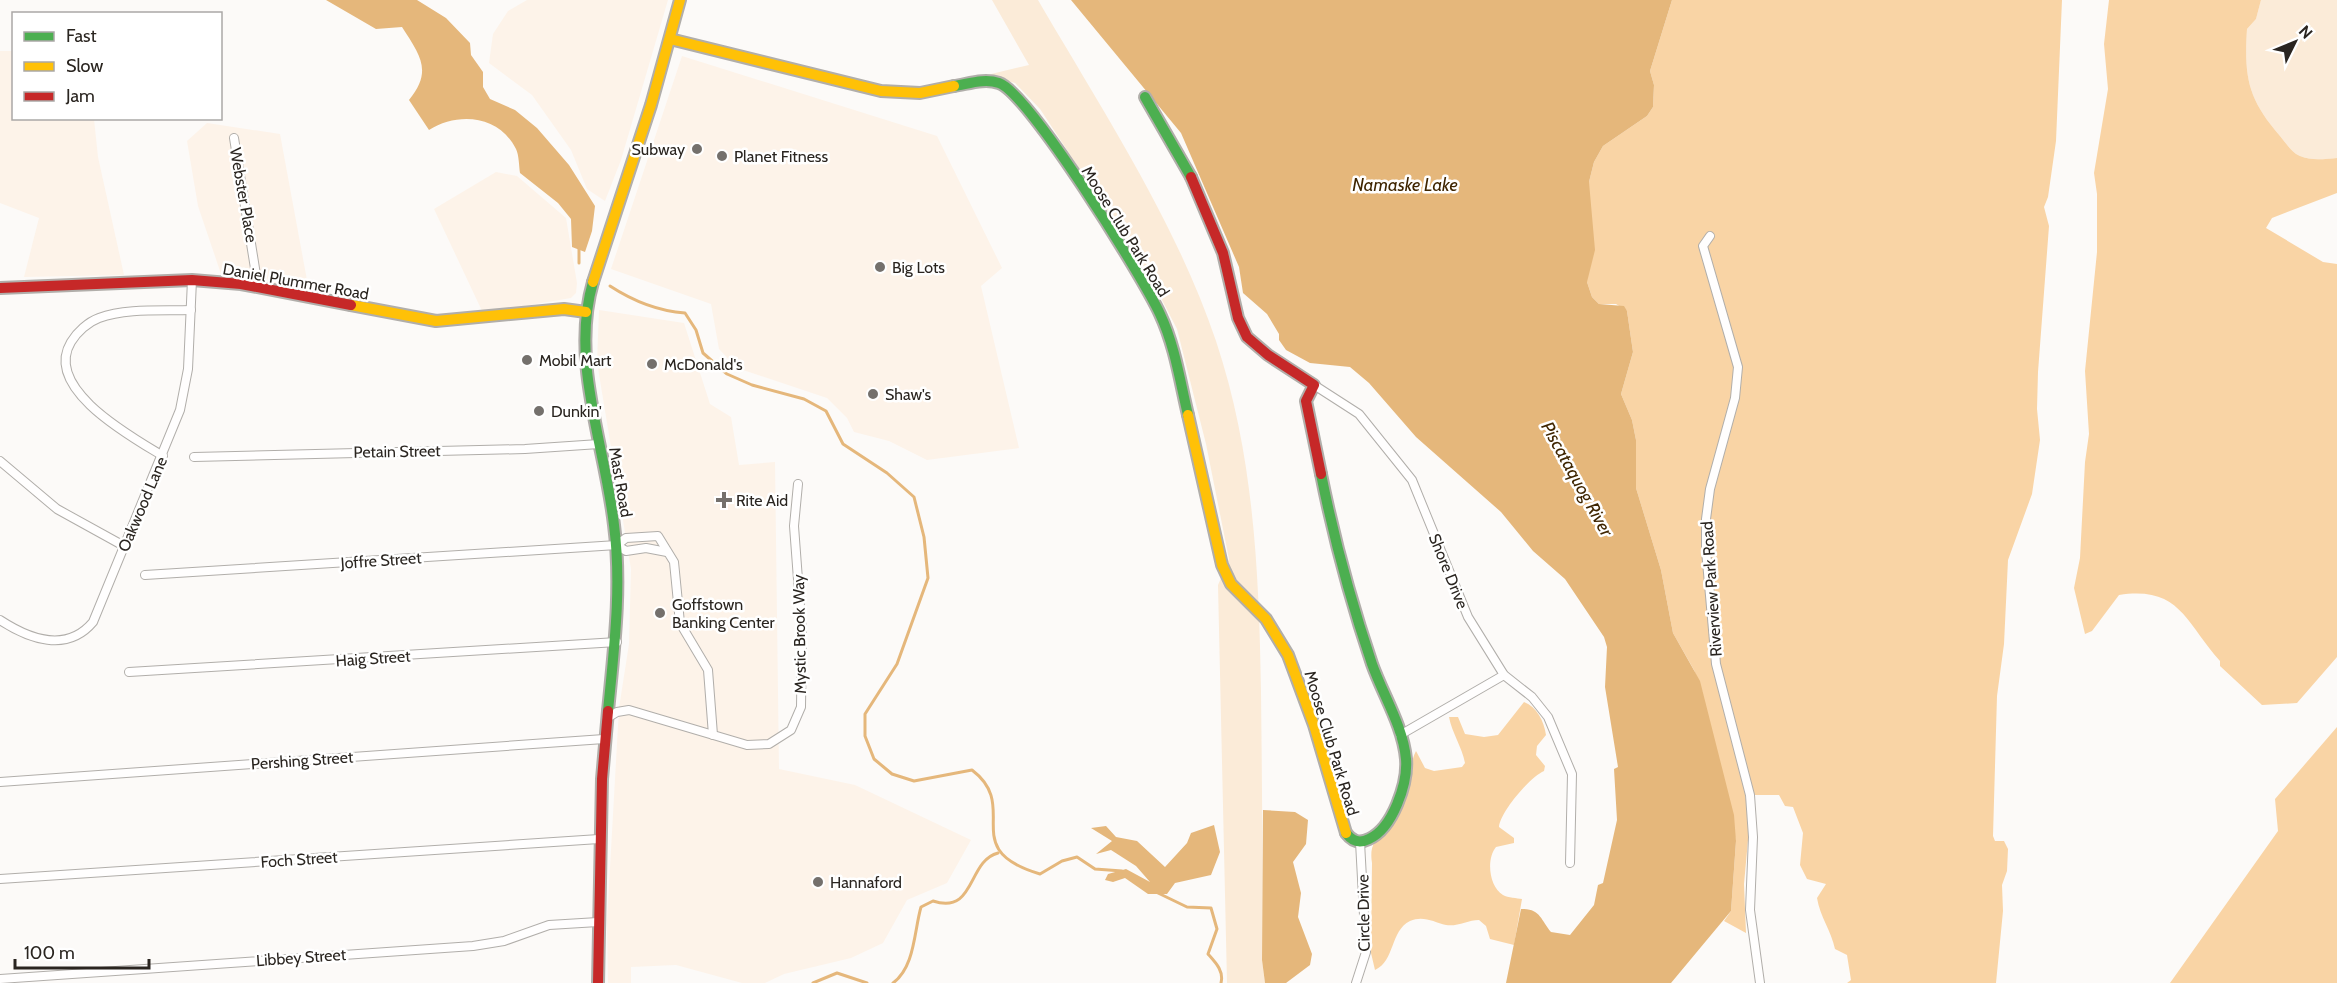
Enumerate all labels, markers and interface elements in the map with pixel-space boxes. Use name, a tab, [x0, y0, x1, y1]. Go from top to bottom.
legend	[12, 12, 222, 120]
north arrow	[2265, 12, 2325, 72]
text: N	[2295, 21, 2316, 43]
text: Fast	[66, 25, 97, 47]
text: Slow	[66, 55, 103, 77]
text: Jam	[65, 85, 95, 107]
place label: Subway	[632, 140, 685, 159]
marker: Subway	[690, 142, 704, 156]
street label: Webster Place	[226, 146, 261, 244]
place label: Planet Fitness	[734, 147, 828, 166]
marker: Planet Fitness	[715, 149, 729, 163]
street label: Moose Club Park Road	[1078, 162, 1173, 300]
water label: Namaske Lake	[1352, 174, 1458, 196]
place label: Big Lots	[892, 258, 945, 277]
street label: Daniel Plummer Road	[221, 259, 370, 304]
marker: Big Lots	[873, 260, 887, 274]
place label: Mobil Mart	[539, 351, 612, 370]
marker: Mobil Mart	[520, 353, 534, 367]
place label: McDonald's	[664, 355, 743, 374]
marker: McDonald's	[645, 357, 659, 371]
place label: Shaw's	[885, 385, 932, 404]
marker: Shaw's	[866, 387, 880, 401]
place label: Dunkin'	[551, 402, 602, 421]
marker: Dunkin'	[532, 404, 546, 418]
water label: Piscataquog River	[1536, 418, 1618, 541]
street label: Petain Street	[353, 441, 441, 462]
street label: Mast Road	[605, 446, 636, 519]
street label: Oakwood Lane	[114, 454, 171, 555]
place label: Rite Aid	[736, 491, 788, 510]
marker: Rite Aid	[717, 493, 731, 507]
street label: Riverview Park Road	[1697, 521, 1726, 657]
street label: Shore Drive	[1425, 531, 1472, 611]
street label: Joffre Street	[339, 548, 423, 573]
street label: Mystic Brook Way	[789, 574, 810, 694]
place label: Goffstown Banking Center	[672, 595, 775, 632]
marker: Goffstown Banking Center	[653, 606, 667, 620]
street label: Haig Street	[335, 646, 412, 671]
street label: Moose Club Park Road	[1300, 668, 1363, 818]
street label: Pershing Street	[250, 747, 354, 774]
street label: Foch Street	[260, 847, 339, 872]
place label: Hannaford	[830, 873, 902, 892]
street label: Circle Drive	[1353, 874, 1374, 952]
marker: Hannaford	[811, 875, 825, 889]
scale bar	[15, 932, 148, 970]
text: 100 m	[24, 942, 75, 964]
street label: Libbey Street	[255, 945, 347, 970]

